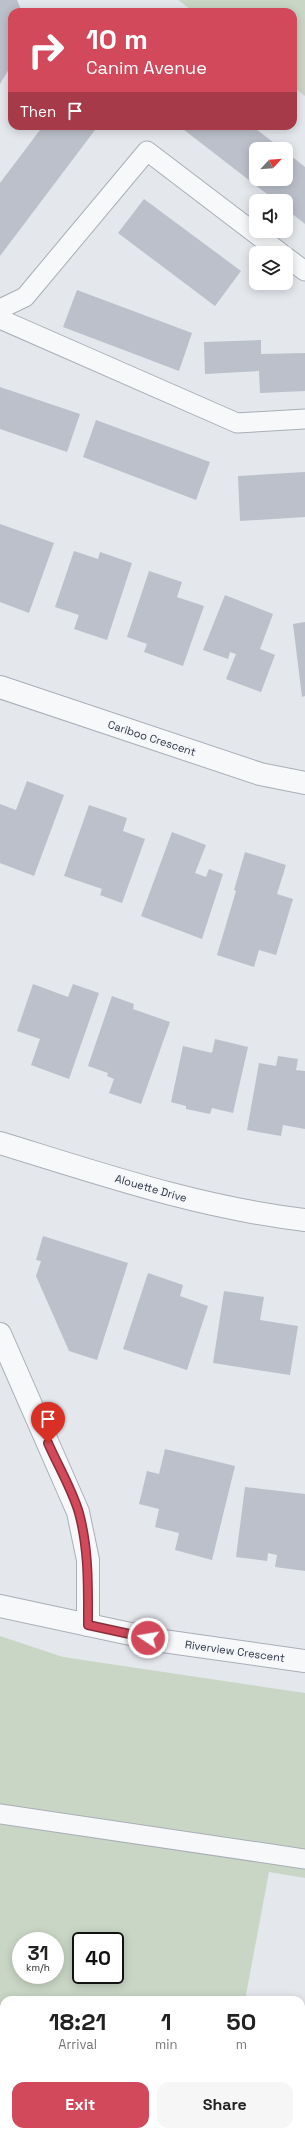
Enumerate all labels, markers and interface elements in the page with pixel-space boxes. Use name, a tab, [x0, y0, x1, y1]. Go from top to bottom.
text: 10 m	[86, 21, 148, 57]
icon: right	[20, 24, 72, 76]
text: Canim Avenue	[86, 56, 207, 79]
icon: arrive	[64, 100, 86, 122]
text: Then	[20, 102, 56, 121]
north arrow	[249, 142, 293, 186]
map controls	[249, 142, 293, 290]
button: sound	[249, 194, 293, 238]
button: layers	[249, 246, 293, 290]
street label: Cariboo Crescent	[106, 717, 198, 759]
street label: Alouette Drive	[114, 1171, 188, 1205]
pin	[31, 1402, 65, 1443]
icon: arrive	[37, 1408, 59, 1430]
position arrow	[127, 1617, 169, 1659]
street label: Riverview Crescent	[184, 1637, 286, 1665]
speed limit sign: 40	[72, 1932, 124, 1984]
text: 31	[28, 1940, 48, 1966]
text: km/h	[26, 1961, 50, 1974]
text: 18:21	[49, 2006, 106, 2037]
text: 1	[161, 2006, 172, 2037]
text: 50	[226, 2006, 256, 2037]
text: Arrival	[58, 2036, 97, 2053]
text: min	[155, 2036, 177, 2053]
text: m	[236, 2036, 247, 2053]
button: Exit	[12, 2082, 149, 2128]
button: Share	[157, 2082, 293, 2128]

